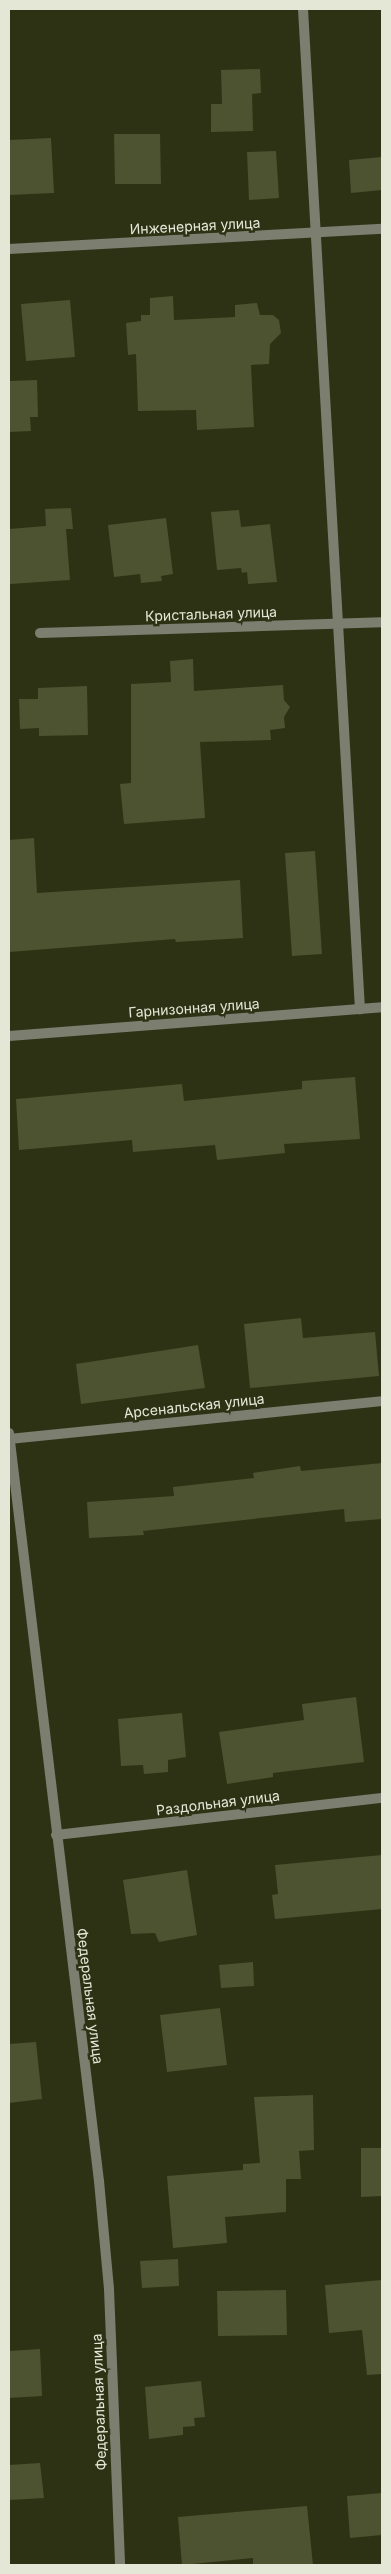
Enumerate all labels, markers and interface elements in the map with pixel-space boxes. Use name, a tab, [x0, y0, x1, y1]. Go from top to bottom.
street label: Инженерная улица	[129, 214, 261, 238]
street label: Кристальная улица	[145, 603, 277, 625]
street label: Гарнизонная улица	[128, 995, 260, 1021]
street label: Арсенальская улица	[123, 1390, 265, 1422]
street label: Раздольная улица	[155, 1787, 281, 1819]
street label: Федеральная улица	[73, 1927, 107, 2065]
street label: Федеральная улица	[88, 2333, 110, 2471]

